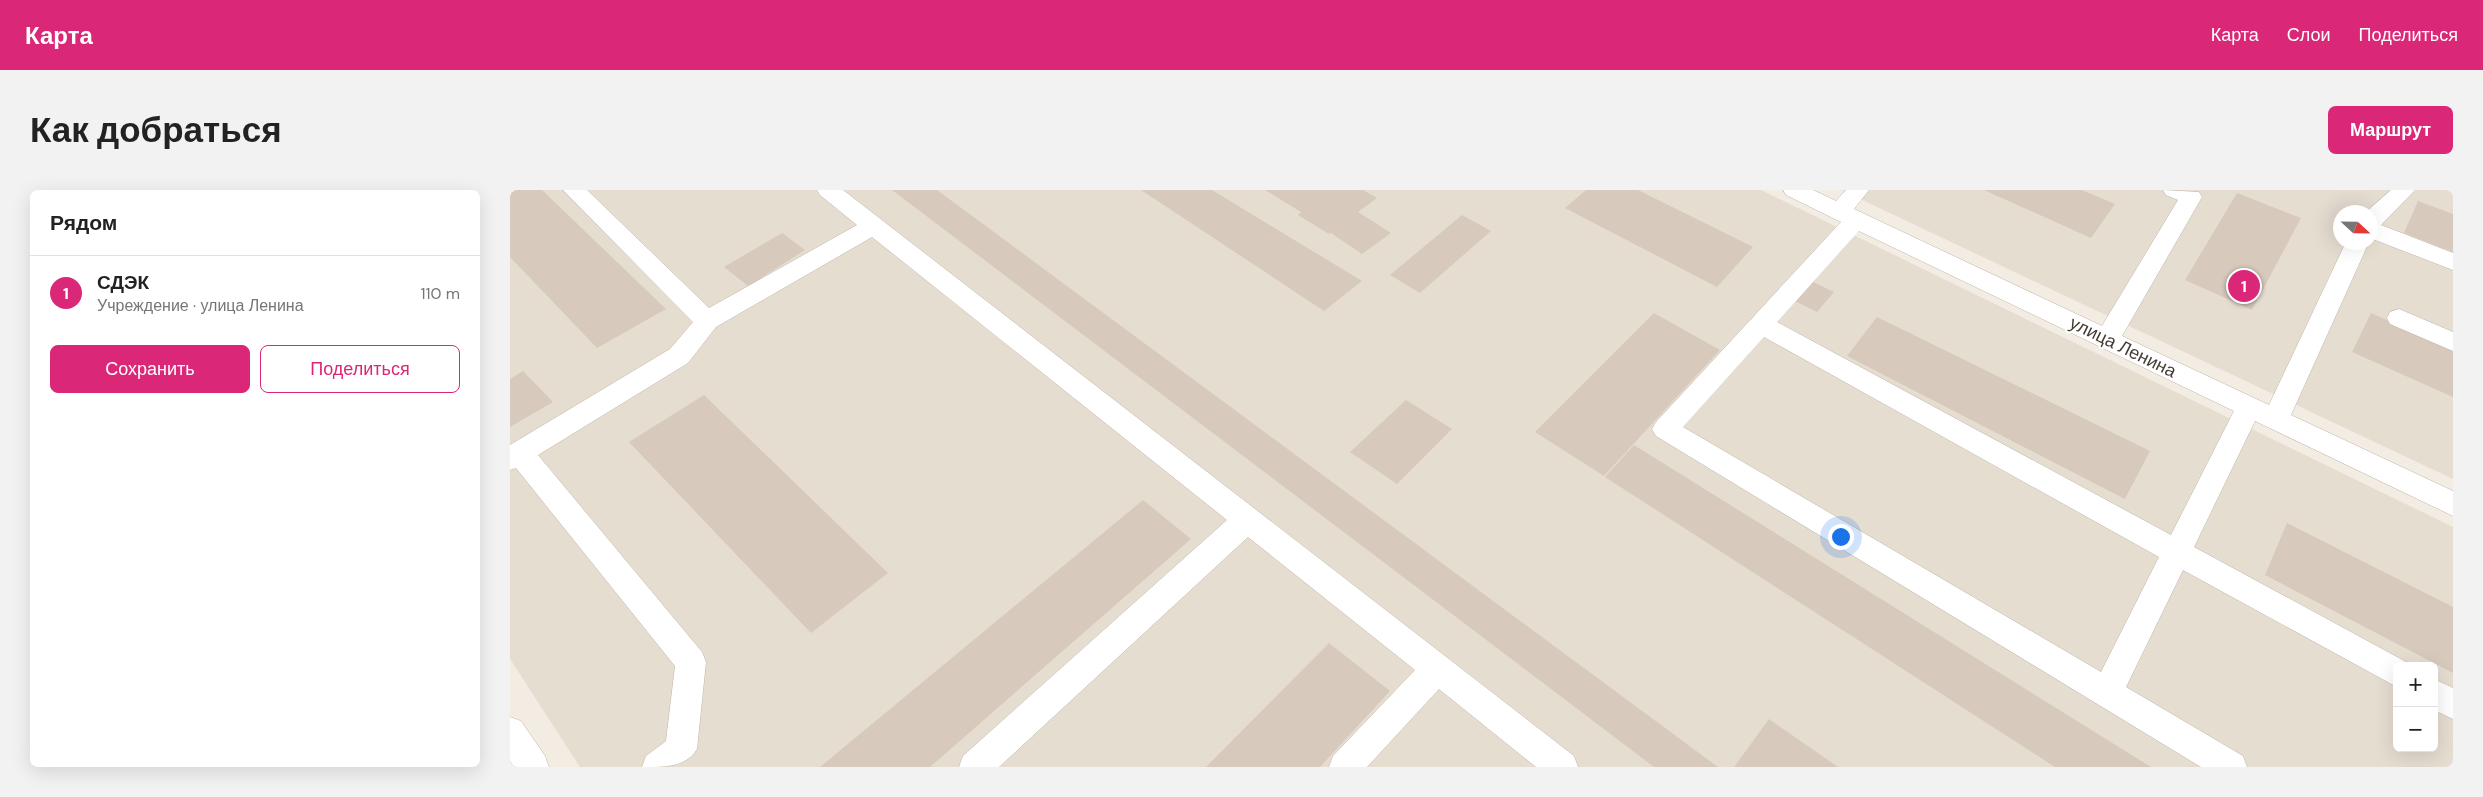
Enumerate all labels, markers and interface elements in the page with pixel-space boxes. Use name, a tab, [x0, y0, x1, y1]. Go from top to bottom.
text: Карта	[25, 20, 93, 51]
text: Карта	[2211, 23, 2259, 47]
text: Слои	[2287, 23, 2331, 47]
text: Поделиться	[2359, 23, 2458, 47]
button: Маршрут	[2328, 106, 2453, 154]
text: Как добраться	[30, 107, 282, 153]
north arrow	[2333, 205, 2378, 250]
text: Рядом	[50, 209, 117, 237]
pin: 1	[2228, 267, 2260, 305]
text: СДЭК	[97, 270, 149, 295]
text: 1	[63, 283, 69, 304]
text: 110 m	[421, 283, 460, 304]
text: Учреждение · улица Ленина	[97, 295, 304, 316]
street label: улица Ленина	[2066, 311, 2181, 384]
button: Сохранить	[50, 345, 250, 393]
button: Поделиться	[260, 345, 460, 393]
your location	[1828, 524, 1854, 550]
map controls	[2393, 662, 2438, 752]
button: +	[2393, 662, 2438, 707]
button: −	[2393, 707, 2438, 752]

